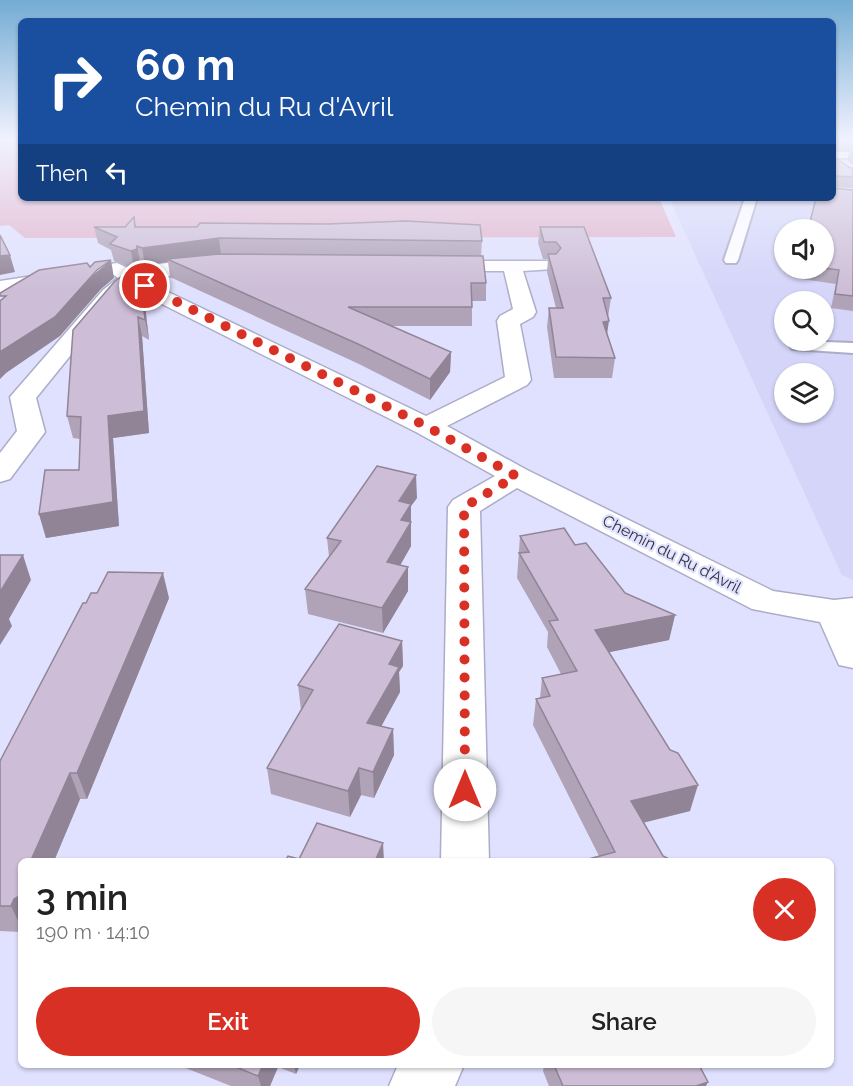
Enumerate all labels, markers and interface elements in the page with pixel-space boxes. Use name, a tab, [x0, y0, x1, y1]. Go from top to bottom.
text: 60 m	[135, 41, 235, 90]
icon: right	[36, 42, 114, 120]
text: Chemin du Ru d'Avril	[135, 91, 393, 122]
icon: left	[100, 156, 133, 189]
text: Then	[36, 160, 88, 186]
map controls	[774, 219, 834, 423]
button: sound	[774, 219, 834, 279]
pin	[119, 260, 170, 311]
icon: arrive	[128, 269, 161, 302]
button: search	[774, 291, 834, 351]
button: layers	[774, 363, 834, 423]
street label: Chemin du Ru d'Avril	[599, 511, 745, 598]
position arrow	[433, 758, 497, 822]
text: 3 min	[36, 876, 128, 918]
button: close	[753, 878, 816, 941]
text: 190 m · 14:10	[36, 920, 150, 944]
button: Exit	[36, 987, 420, 1056]
button: Share	[432, 987, 816, 1056]

